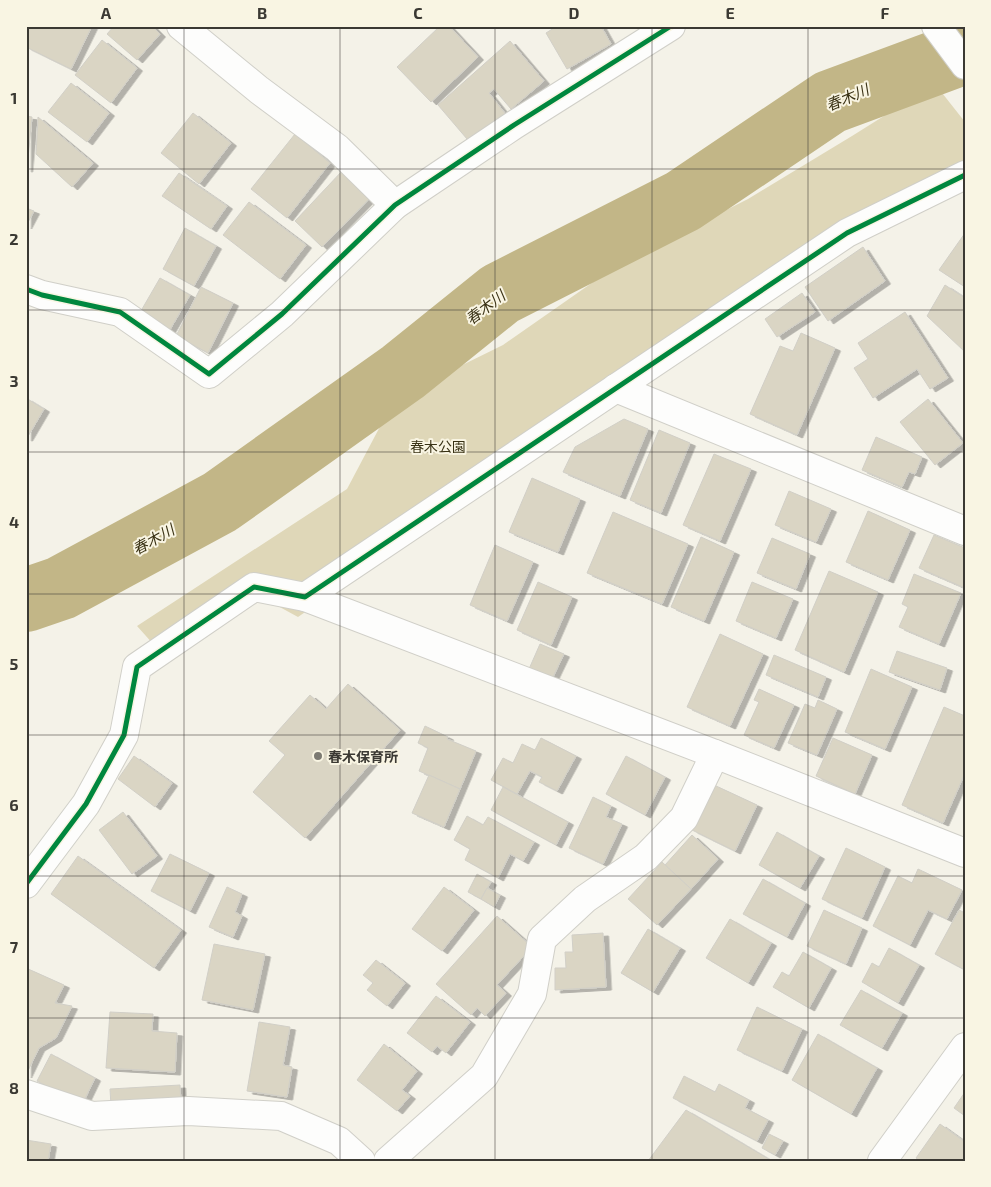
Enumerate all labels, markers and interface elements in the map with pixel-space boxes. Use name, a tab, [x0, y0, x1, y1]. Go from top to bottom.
text: A	[101, 3, 112, 22]
text: B	[257, 3, 267, 22]
text: C	[413, 3, 423, 22]
text: D	[569, 3, 580, 22]
text: E	[725, 3, 735, 22]
text: F	[881, 3, 890, 22]
water label: 春木川	[823, 79, 873, 114]
text: 1	[11, 88, 17, 107]
text: 2	[9, 229, 19, 248]
water label: 春木川	[462, 285, 510, 328]
text: 3	[9, 371, 19, 390]
park label: 春木公園	[410, 438, 466, 455]
text: 4	[9, 512, 19, 531]
water label: 春木川	[129, 519, 179, 558]
text: 5	[10, 654, 19, 673]
place label: 春木保育所	[328, 748, 398, 765]
marker: 春木保育所	[312, 750, 324, 762]
text: 6	[9, 795, 19, 814]
text: 7	[10, 937, 19, 956]
text: 8	[9, 1078, 19, 1097]

